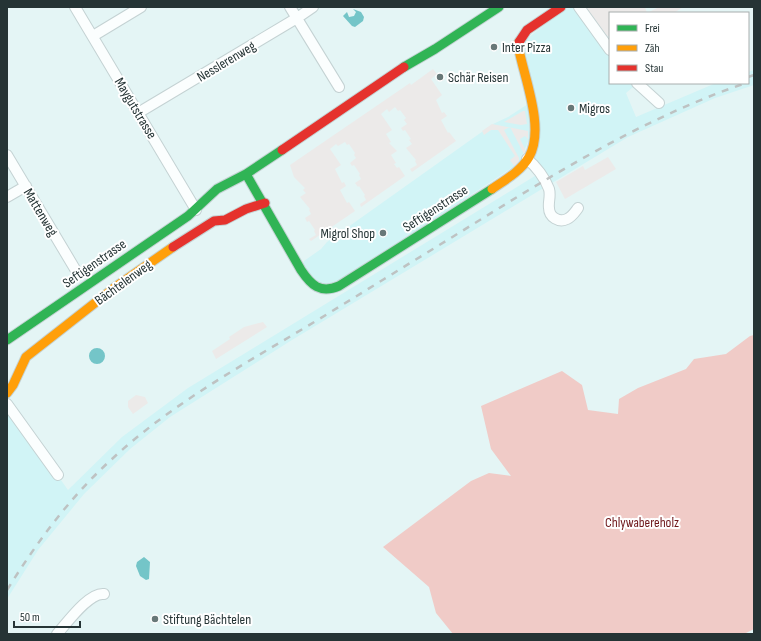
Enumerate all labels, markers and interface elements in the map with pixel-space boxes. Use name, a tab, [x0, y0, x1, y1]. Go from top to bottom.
legend	[609, 12, 749, 84]
text: Frei	[645, 21, 660, 36]
street label: Nesslerenweg	[194, 37, 259, 86]
place label: Inter Pizza	[502, 39, 551, 56]
text: Zäh	[645, 41, 660, 56]
marker: Inter Pizza	[489, 42, 499, 52]
text: Stau	[645, 61, 663, 76]
place label: Schär Reisen	[448, 69, 508, 86]
marker: Schär Reisen	[435, 72, 445, 82]
street label: Maygutstrasse	[111, 75, 160, 142]
place label: Migros	[579, 100, 610, 117]
marker: Migros	[566, 103, 576, 113]
street label: Seftigenstrasse	[400, 181, 471, 236]
street label: Mattenweg	[20, 185, 62, 240]
place label: Migrol Shop	[320, 225, 375, 242]
marker: Migrol Shop	[378, 228, 388, 238]
street label: Seftigenstrasse	[59, 235, 129, 292]
street label: Bächtelenweg	[91, 256, 155, 309]
park label: Chlywabereholz	[605, 514, 679, 531]
scale bar	[14, 603, 80, 629]
text: 50 m	[20, 610, 40, 625]
place label: Stiftung Bächtelen	[163, 611, 251, 628]
marker: Stiftung Bächtelen	[150, 614, 160, 624]

